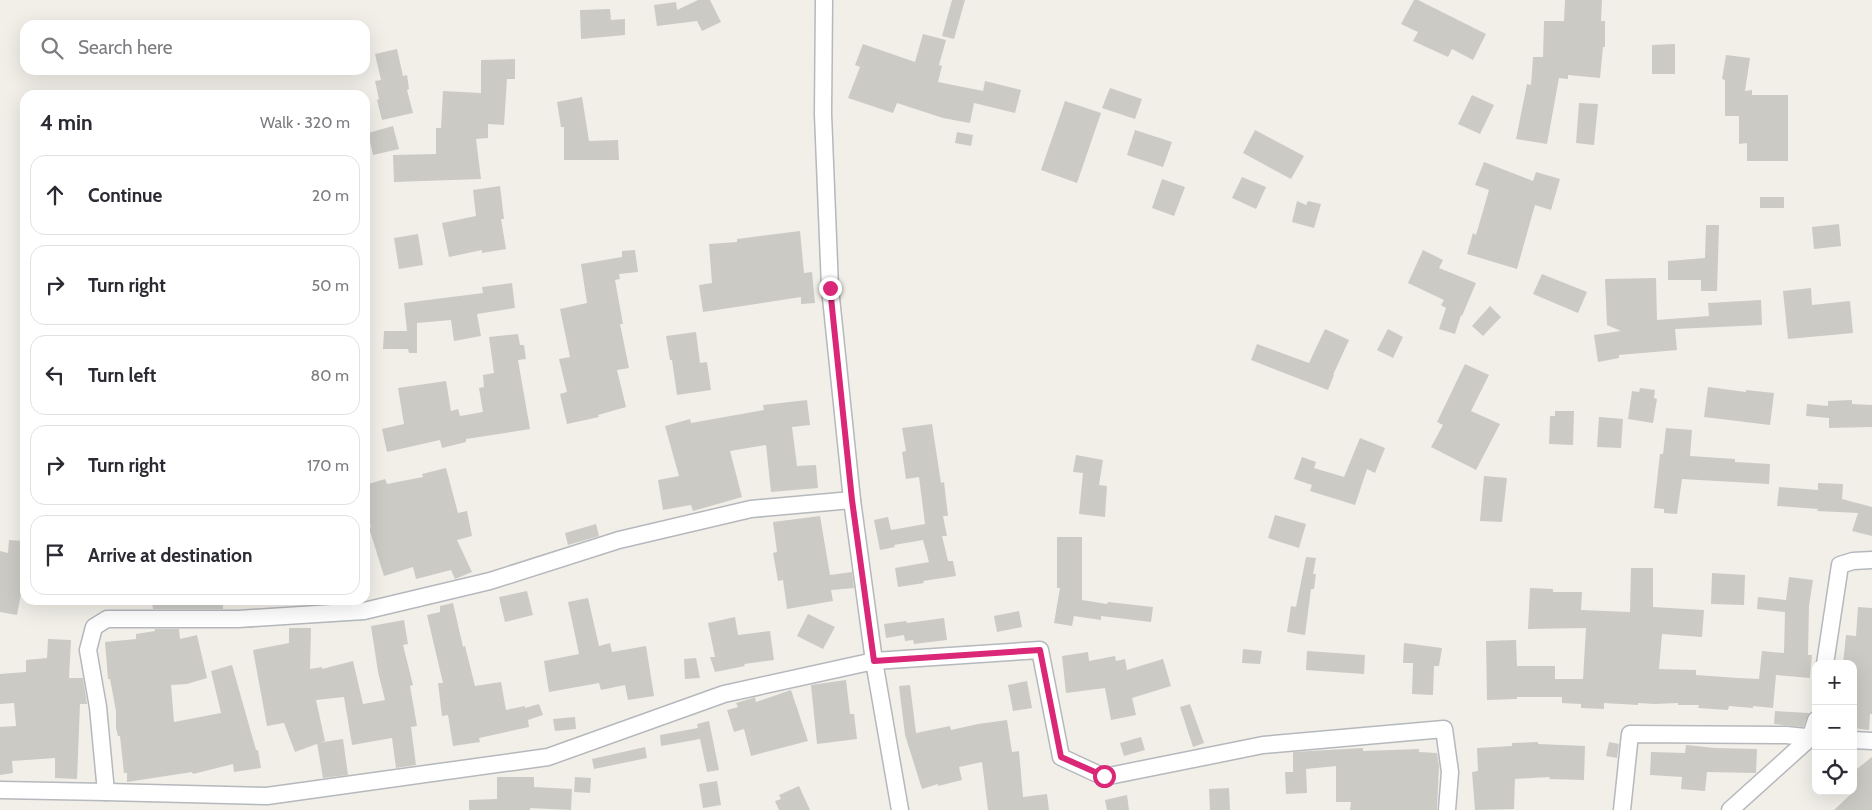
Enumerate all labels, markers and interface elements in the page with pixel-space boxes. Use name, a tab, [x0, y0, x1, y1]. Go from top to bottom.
search box	[20, 20, 370, 75]
icon: search	[38, 34, 66, 62]
text: Search here	[78, 36, 172, 59]
text: 4 min	[40, 110, 93, 135]
text: Walk · 320 m	[260, 113, 350, 132]
icon: ahead	[41, 181, 69, 209]
text: Continue	[88, 184, 162, 207]
text: 20 m	[312, 186, 349, 205]
icon: right	[41, 271, 69, 299]
text: Turn right	[88, 274, 166, 297]
text: 50 m	[312, 276, 349, 295]
route end	[819, 277, 842, 300]
icon: left	[41, 361, 69, 389]
text: Turn left	[88, 364, 156, 387]
text: 80 m	[311, 366, 349, 385]
icon: right	[41, 451, 69, 479]
text: Turn right	[88, 454, 166, 477]
text: 170 m	[307, 456, 349, 475]
icon: arrive	[41, 541, 69, 569]
text: Arrive at destination	[88, 544, 252, 567]
map controls	[1812, 660, 1857, 795]
button: +	[1812, 660, 1857, 705]
button: −	[1812, 705, 1857, 750]
button: locate	[1812, 750, 1857, 795]
route start	[1093, 765, 1116, 788]

